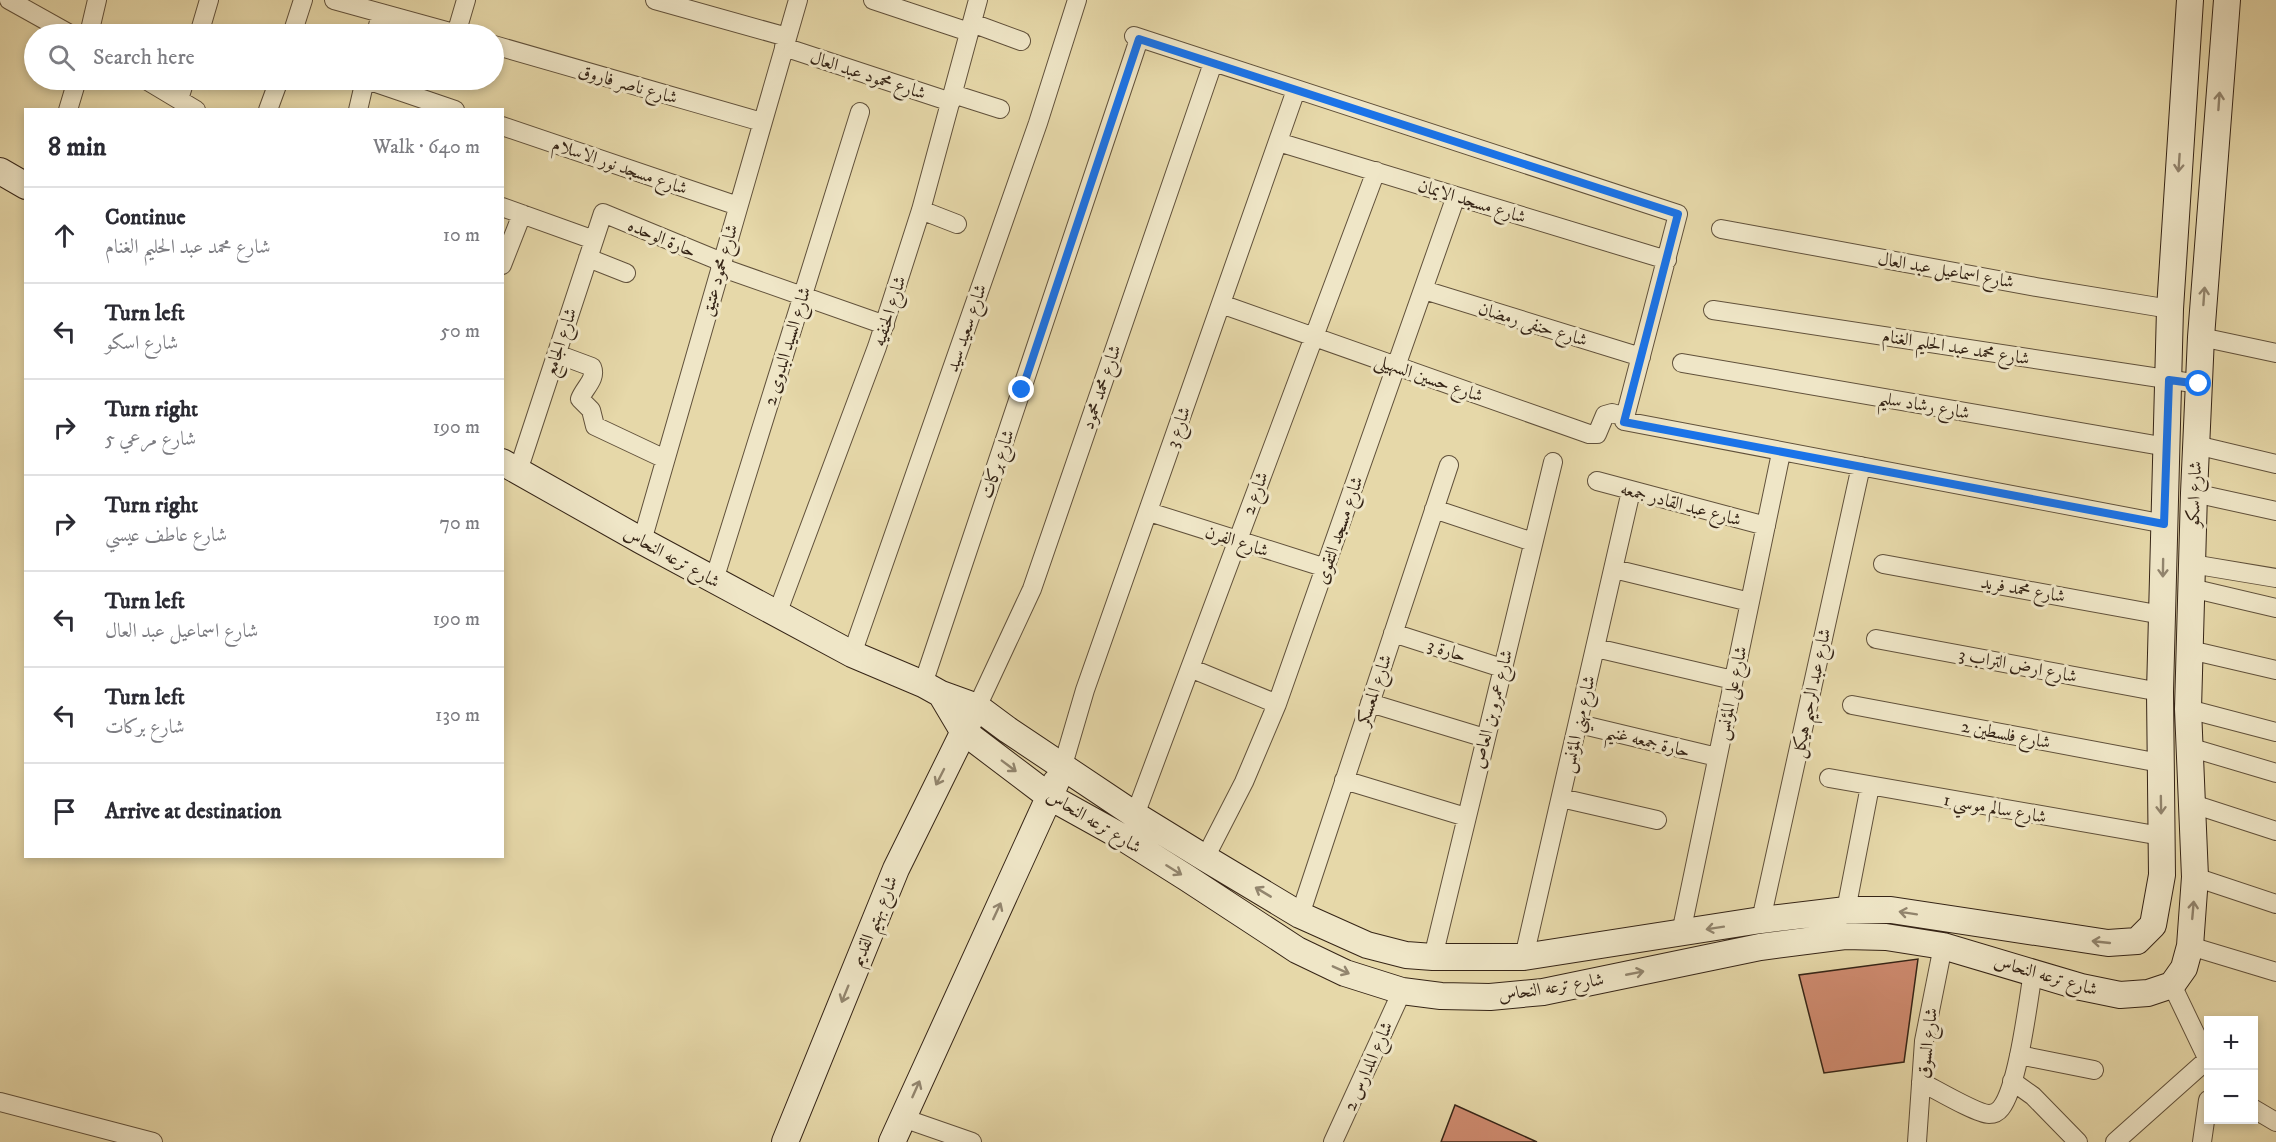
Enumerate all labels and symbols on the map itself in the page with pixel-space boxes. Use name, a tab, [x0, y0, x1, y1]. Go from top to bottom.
street label: شارع محمود عبد العال	[806, 47, 928, 108]
street label: شارع ناصر فاروق	[575, 60, 680, 113]
one-way arrow	[2213, 92, 2224, 112]
street label: شارع مسجد نور الاسلام	[548, 134, 690, 204]
one-way arrow	[2174, 153, 2185, 173]
street label: شارع مسجد الايمان	[1414, 175, 1528, 232]
street label: حارة الوحده	[624, 215, 699, 263]
street label: شارع محمود عتيق	[696, 222, 746, 320]
street label: شارع اسماعيل عبد العال	[1875, 248, 2016, 297]
street label: شارع الحنفيه	[868, 273, 915, 350]
street label: شارع سعيد سيد	[942, 281, 995, 376]
street label: شارع السيد البدوى 2	[759, 284, 819, 409]
one-way arrow	[2199, 286, 2210, 306]
street label: شارع حنفى رمضان	[1475, 298, 1590, 355]
street label: شارع الجامع	[540, 305, 586, 380]
street label: شارع محمد عبد الحليم الغنام	[1880, 325, 2031, 376]
street label: شارع محمد محمود	[1077, 342, 1130, 434]
street label: شارع حسين السهيلى	[1371, 350, 1486, 411]
route start	[2185, 370, 2211, 396]
route end	[1008, 376, 1034, 402]
street label: شارع رشاد سليم	[1875, 387, 1971, 431]
street label: شارع 3	[1162, 404, 1199, 452]
street label: شارع بركات	[976, 427, 1023, 503]
street label: شارع اسكو	[2183, 461, 2210, 530]
street label: شارع 2	[1238, 469, 1277, 519]
street label: شارع مسجد التقوى	[1311, 474, 1371, 588]
street label: شارع عبد القادر جمعه	[1617, 478, 1744, 535]
street label: شارع الفرن	[1201, 521, 1271, 565]
street label: شارع ترعه النحاس	[618, 522, 724, 596]
one-way arrow	[2158, 557, 2169, 577]
street label: شارع محمد فريد	[1978, 572, 2067, 611]
street label: شارع عبد الرحيم هيكل	[1787, 626, 1842, 761]
street label: حارة 3	[1425, 634, 1469, 668]
street label: شارع على المؤنس	[1711, 644, 1756, 743]
street label: شارع ارض التراب 3	[1956, 644, 2079, 691]
street label: شارع عمرو بن العاص	[1468, 647, 1521, 772]
street label: شارع المعسكر	[1352, 652, 1400, 732]
street label: شارع مهني المؤنس	[1557, 673, 1606, 776]
street label: شارع فلسطين 2	[1959, 716, 2052, 757]
street label: حارة جمعه غنيم	[1602, 721, 1692, 769]
one-way arrow	[1001, 760, 1017, 772]
one-way arrow	[934, 768, 945, 786]
street label: شارع ترعه النحاس	[1040, 785, 1145, 861]
street label: شارع سالم موسي 1	[1941, 789, 2048, 834]
one-way arrow	[2155, 794, 2167, 814]
one-way arrow	[1165, 864, 1182, 876]
street label: شارع بهتيم القديم	[847, 873, 909, 972]
one-way arrow	[1255, 886, 1272, 898]
one-way arrow	[2187, 901, 2198, 921]
one-way arrow	[992, 903, 1003, 921]
one-way arrow	[1899, 907, 1919, 918]
one-way arrow	[1705, 922, 1725, 933]
one-way arrow	[2092, 936, 2111, 947]
street label: شارع ترعه النحاس	[1991, 951, 2100, 1004]
one-way arrow	[1331, 965, 1349, 977]
one-way arrow	[1625, 967, 1644, 978]
street label: شارع ترعه النحاس	[1497, 969, 1606, 1010]
one-way arrow	[839, 984, 850, 1003]
street label: شارع السوق	[1913, 1007, 1946, 1080]
street label: شارع المدارس 2	[1339, 1018, 1401, 1116]
one-way arrow	[910, 1080, 922, 1098]

